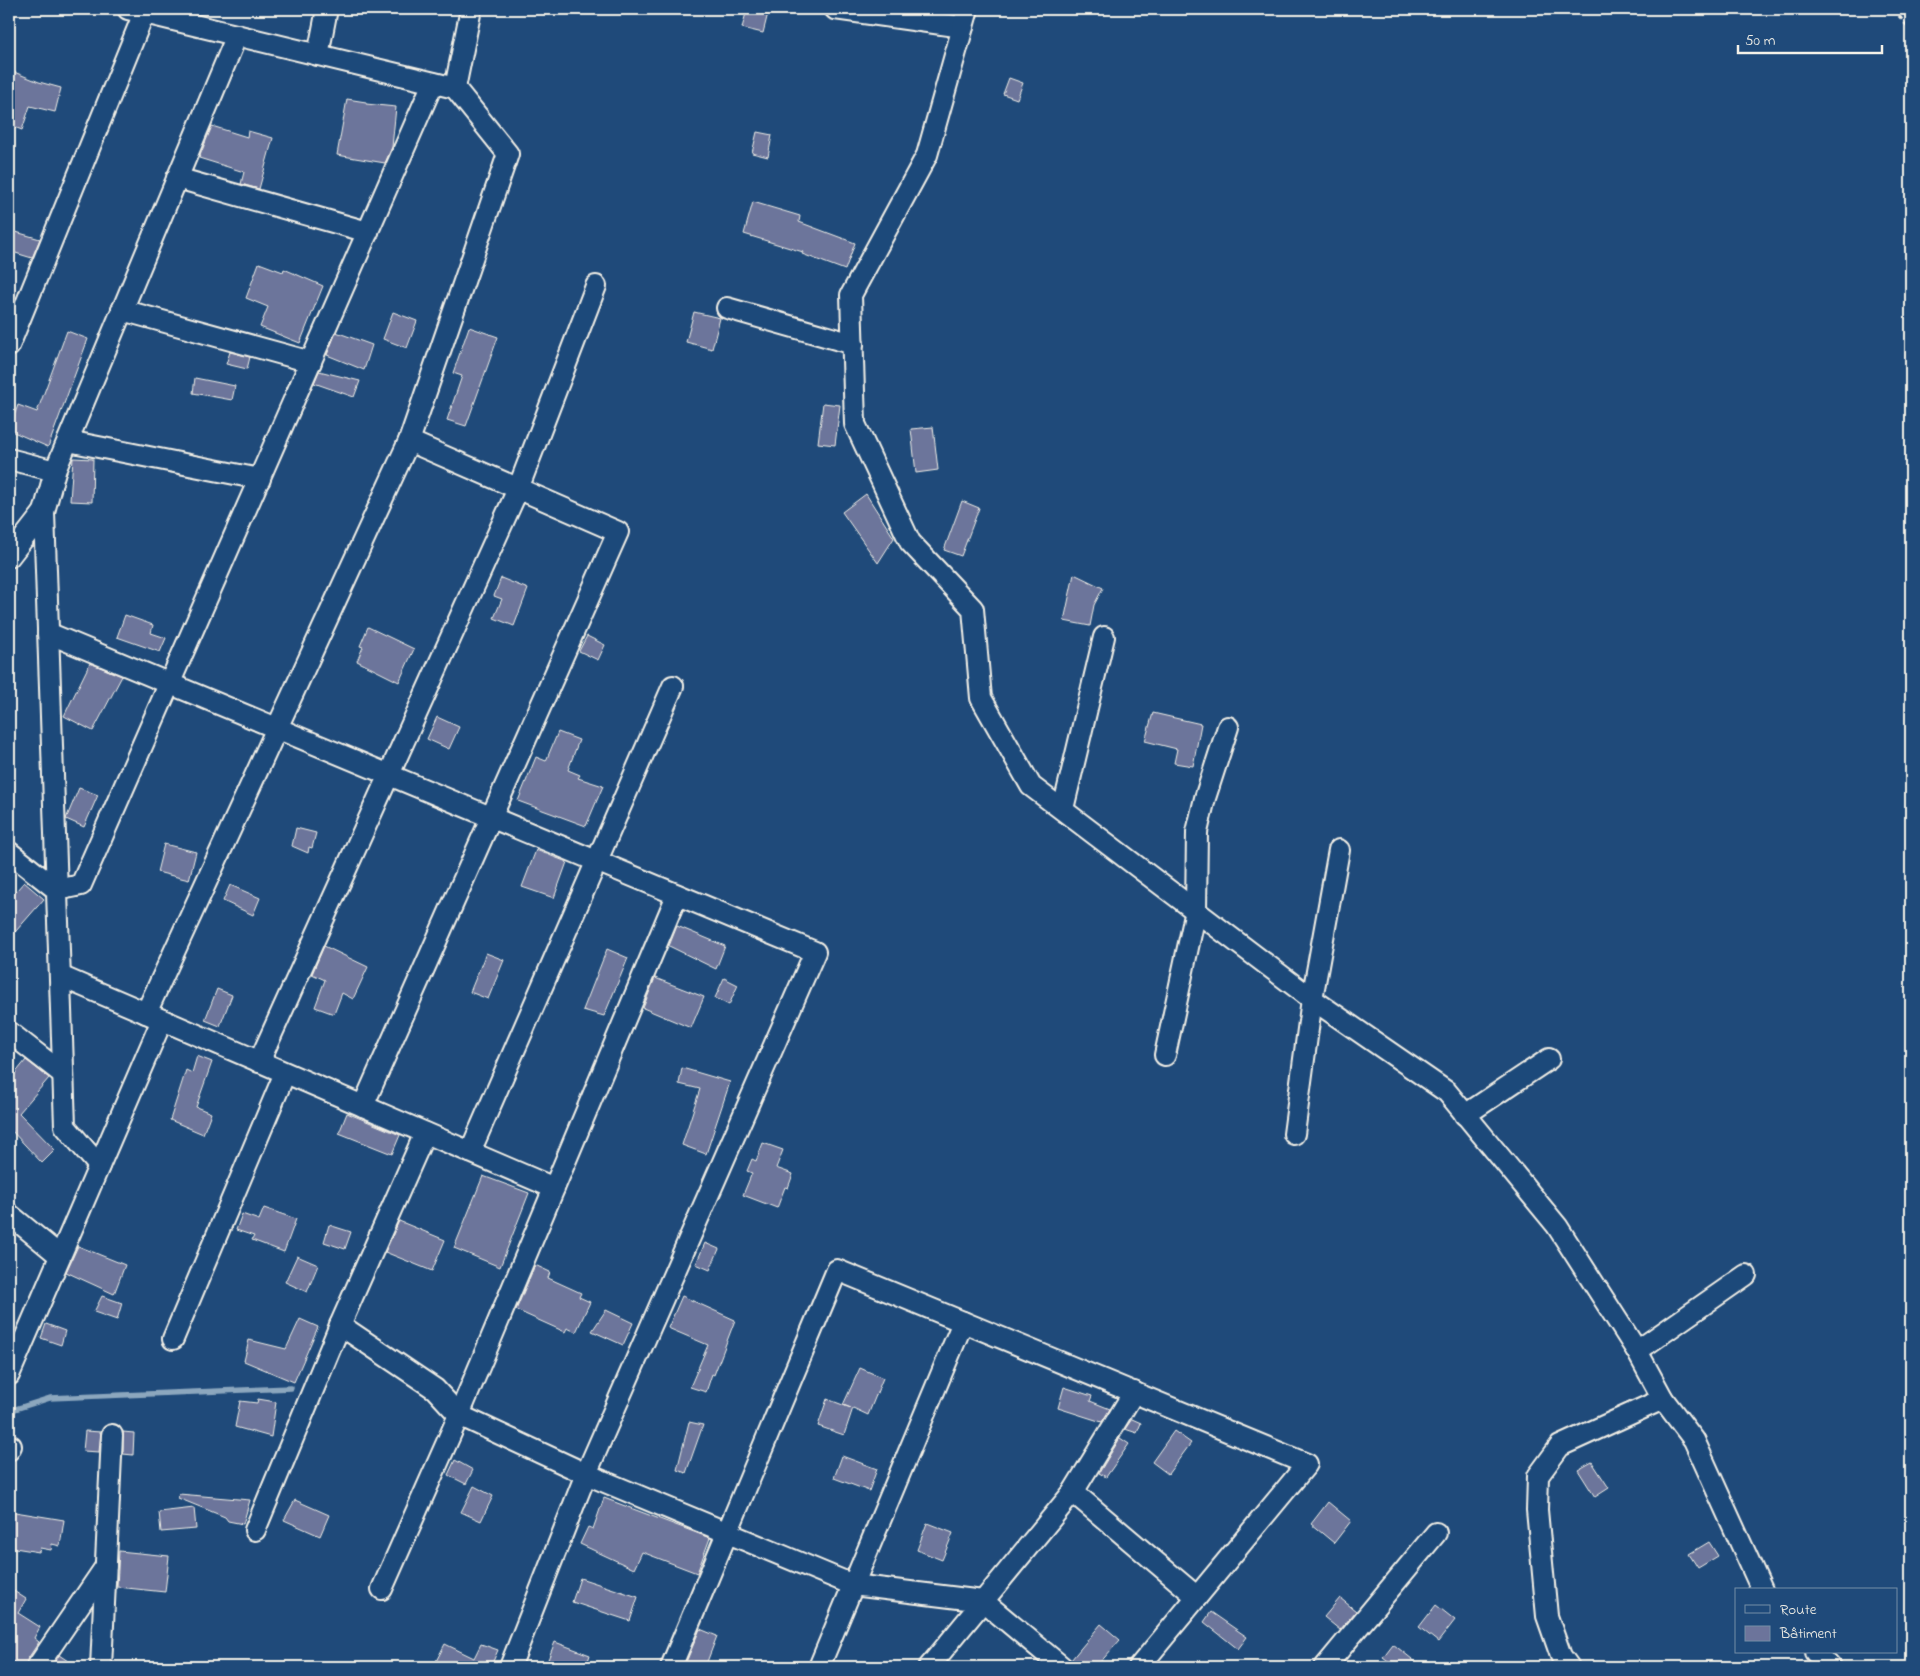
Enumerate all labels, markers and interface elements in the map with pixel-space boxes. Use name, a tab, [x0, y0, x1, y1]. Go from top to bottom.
scale bar	[1738, 22, 1881, 54]
text: 50 m	[1745, 30, 1776, 52]
legend	[1735, 1588, 1898, 1654]
text: Route	[1780, 1599, 1817, 1621]
text: Bâtiment	[1779, 1623, 1837, 1645]

